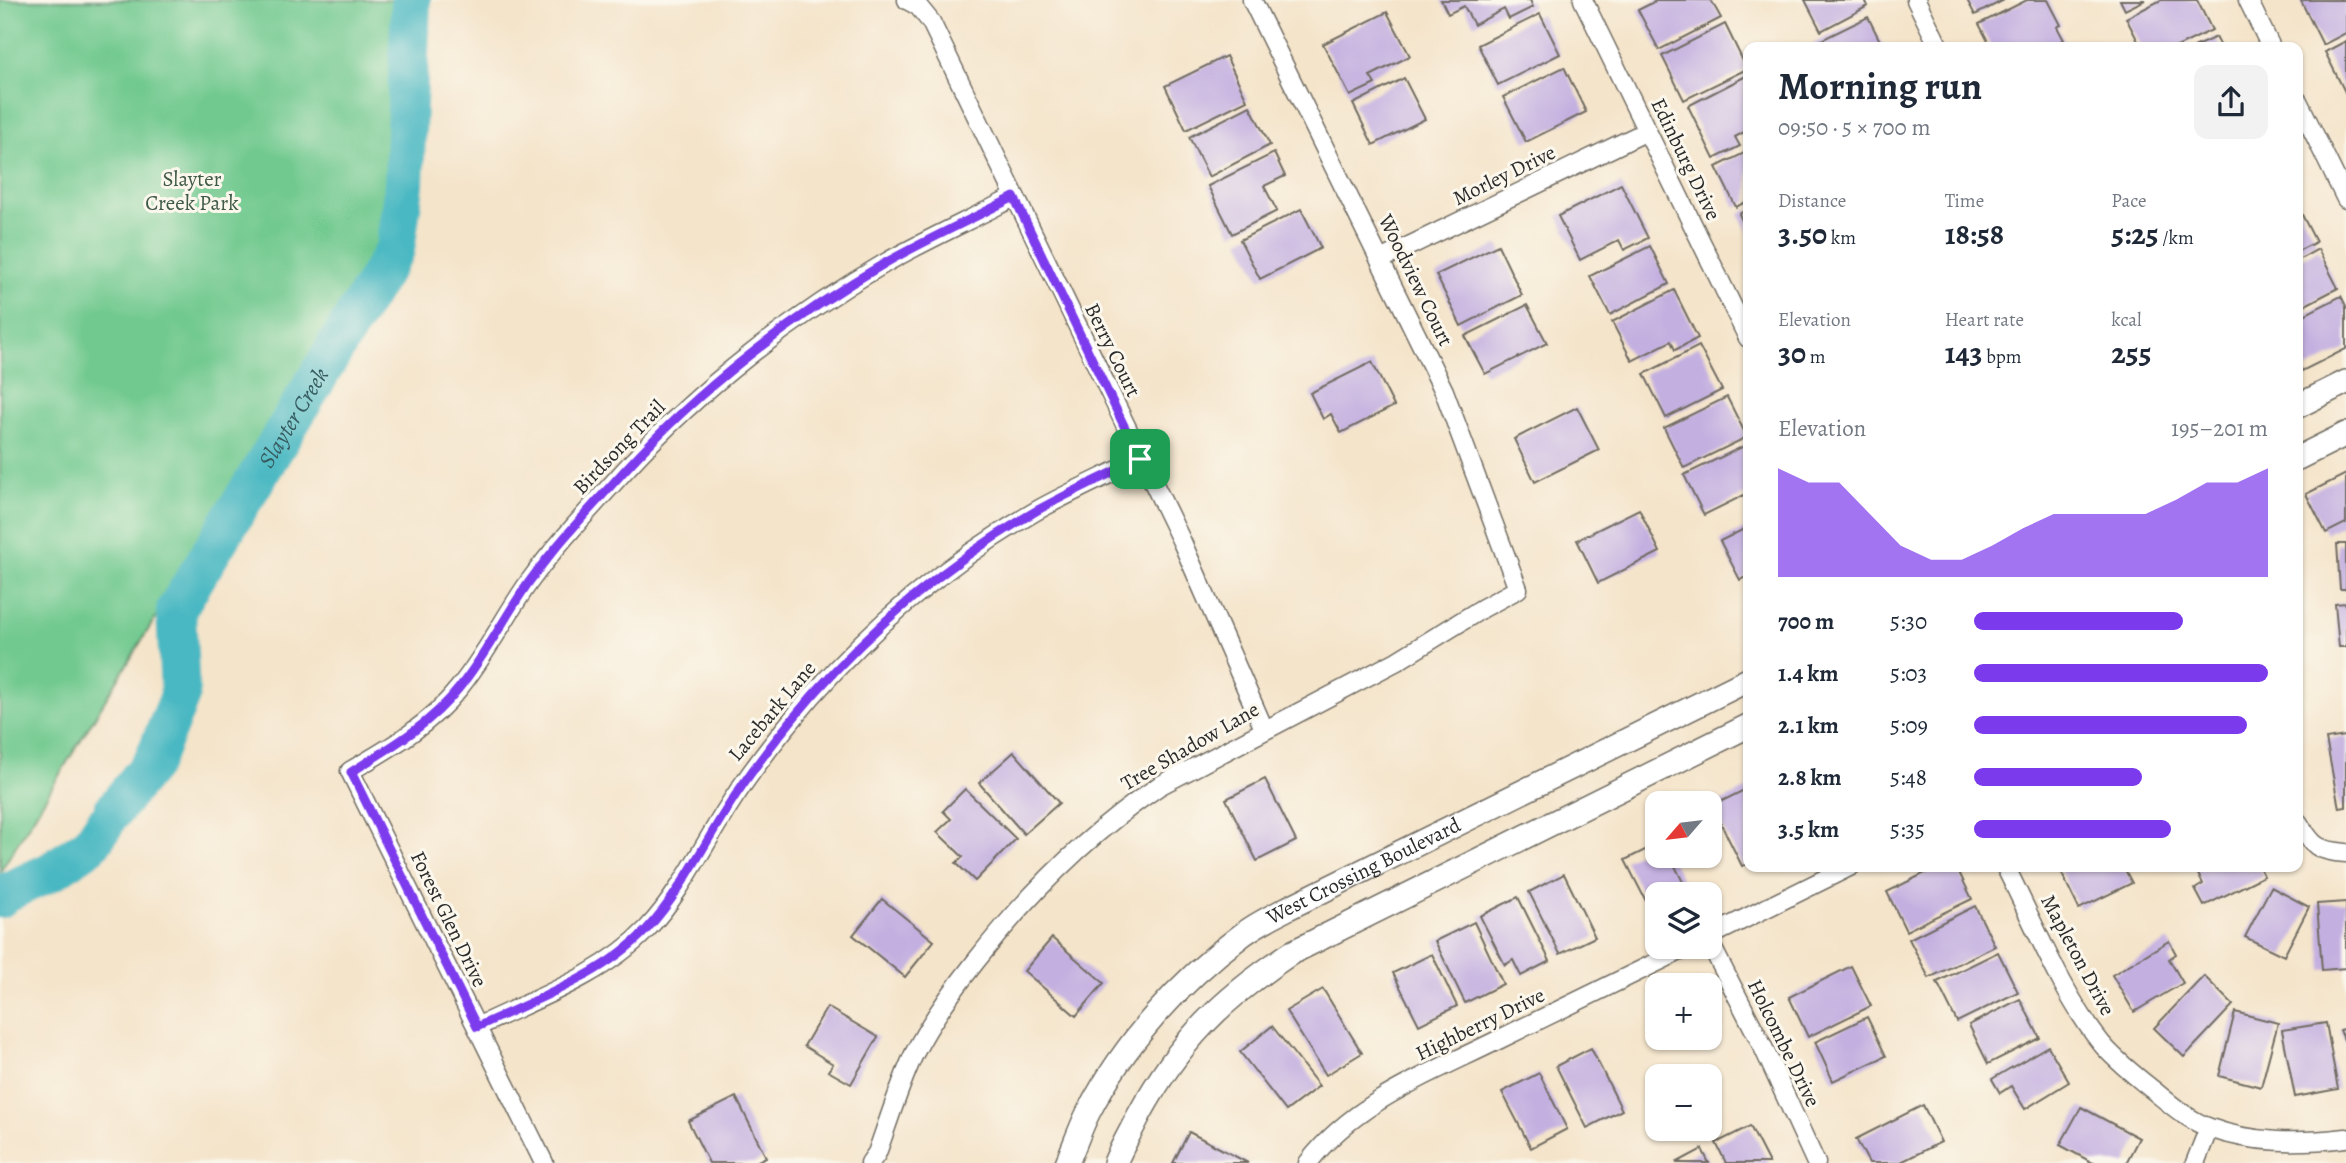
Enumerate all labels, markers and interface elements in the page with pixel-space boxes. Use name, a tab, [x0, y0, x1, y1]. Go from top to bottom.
text: Morning run	[1778, 60, 1982, 112]
button: share	[2194, 65, 2268, 139]
street label: Edinburg Drive	[1644, 93, 1728, 225]
text: 09:50 · 5 × 700 m	[1778, 112, 1931, 143]
street label: Morley Drive	[1448, 138, 1560, 212]
park label: Slayter Creek Park	[145, 165, 239, 217]
text: Distance	[1778, 188, 1846, 214]
text: Time	[1945, 188, 1984, 214]
text: Pace	[2111, 188, 2147, 214]
street label: Woodview Court	[1372, 209, 1460, 351]
text: 3.50	[1778, 214, 1827, 254]
text: 18:58	[1945, 214, 2004, 254]
text: 5:25	[2111, 214, 2159, 254]
text: km	[1827, 225, 1856, 251]
text: /km	[2159, 225, 2194, 251]
street label: Berry Court	[1078, 298, 1148, 402]
text: Elevation	[1778, 307, 1851, 333]
text: Heart rate	[1945, 307, 2024, 333]
text: kcal	[2111, 307, 2142, 333]
text: 30	[1778, 333, 1806, 373]
text: 143	[1945, 333, 1982, 373]
text: 255	[2111, 333, 2151, 373]
text: m	[1806, 344, 1826, 370]
text: bpm	[1982, 344, 2022, 370]
water label: Slayter Creek	[251, 362, 336, 474]
street label: Birdsong Trail	[567, 393, 671, 501]
text: Elevation	[1778, 413, 1866, 444]
text: 195–201 m	[2171, 413, 2268, 444]
pin	[1110, 429, 1170, 489]
icon: arrive	[1121, 440, 1159, 478]
text: 700 m	[1778, 606, 1834, 637]
text: 5:30	[1890, 606, 1927, 637]
street label: Lacebark Lane	[722, 655, 822, 767]
text: 1.4 km	[1778, 658, 1839, 689]
text: 5:03	[1890, 658, 1927, 689]
street label: Tree Shadow Lane	[1116, 695, 1264, 797]
text: 2.1 km	[1778, 710, 1839, 741]
text: 5:09	[1890, 710, 1928, 741]
text: 2.8 km	[1778, 762, 1842, 793]
text: 5:48	[1890, 762, 1927, 793]
north arrow	[1645, 791, 1722, 868]
map controls	[1645, 791, 1722, 1141]
street label: West Crossing Boulevard	[1261, 810, 1466, 931]
text: 3.5 km	[1778, 814, 1839, 845]
text: 5:35	[1890, 814, 1925, 845]
street label: Forest Glen Drive	[404, 846, 494, 992]
button: layers	[1645, 882, 1722, 959]
street label: Mapleton Drive	[2034, 890, 2122, 1020]
button: +	[1645, 973, 1722, 1050]
street label: Holcombe Drive	[1741, 974, 1827, 1112]
street label: Highberry Drive	[1411, 981, 1549, 1067]
button: −	[1645, 1064, 1722, 1141]

